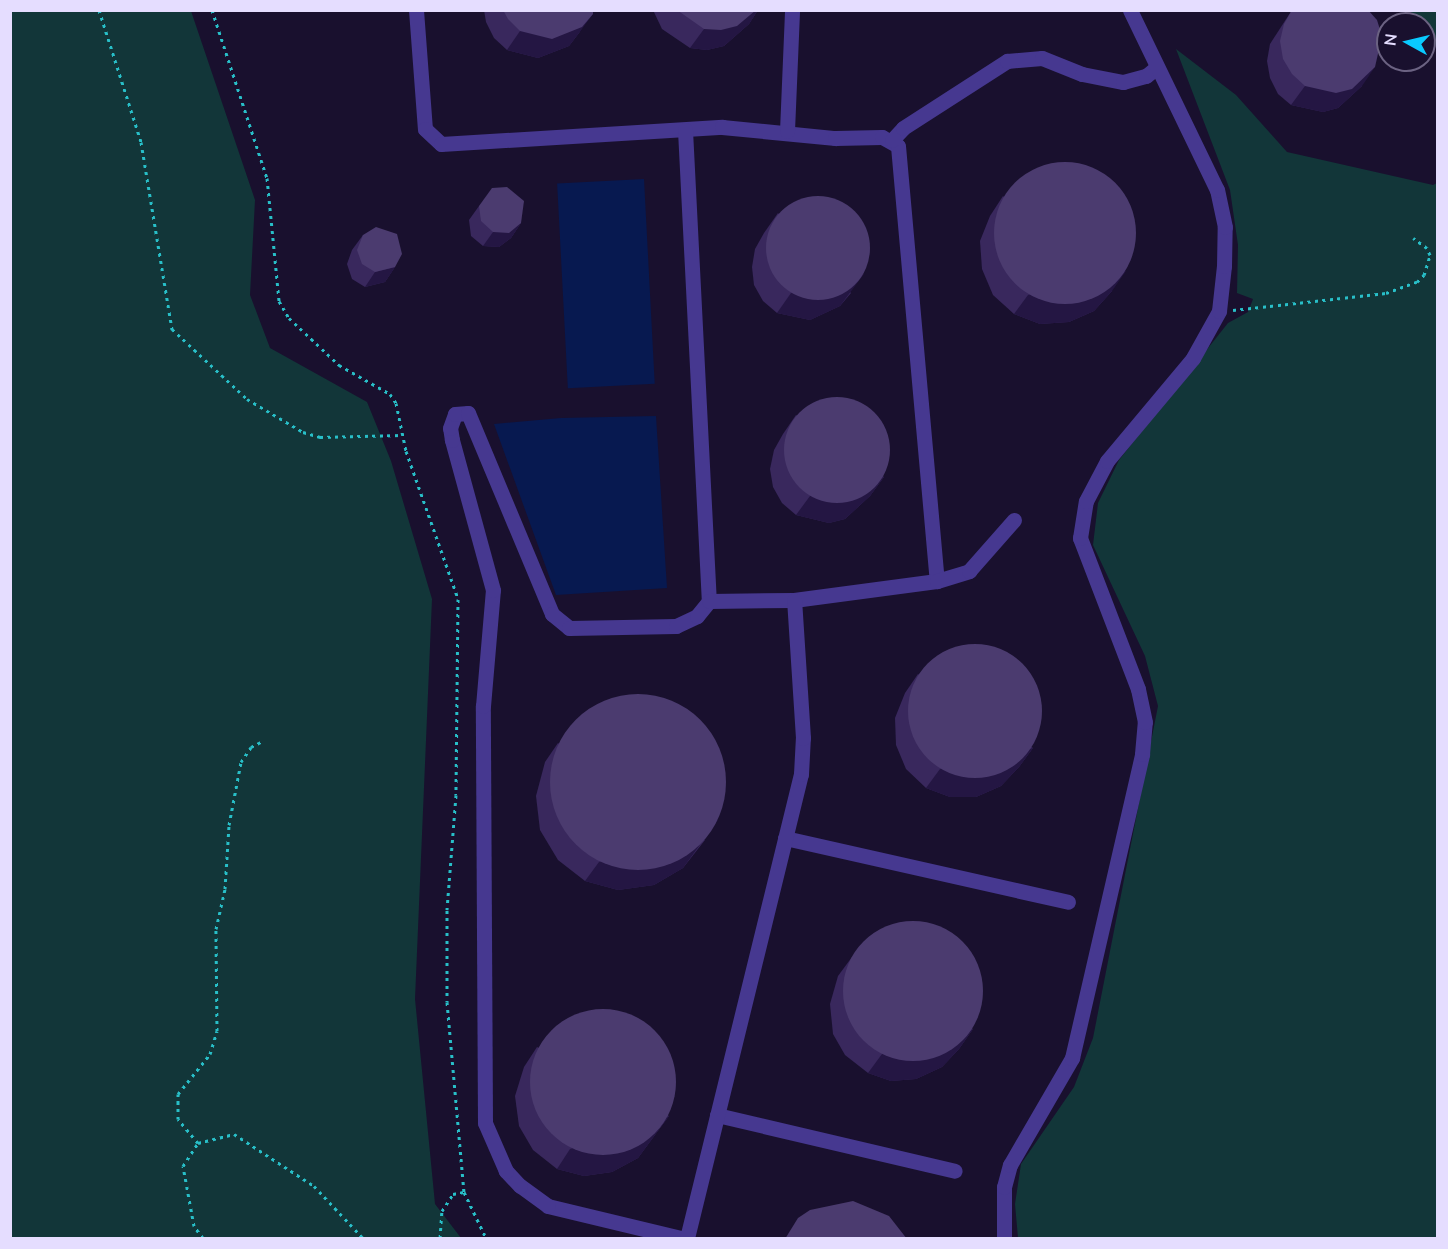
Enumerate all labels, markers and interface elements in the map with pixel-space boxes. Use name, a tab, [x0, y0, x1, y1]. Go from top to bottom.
north arrow	[1376, 12, 1436, 72]
text: N	[1379, 32, 1401, 47]

